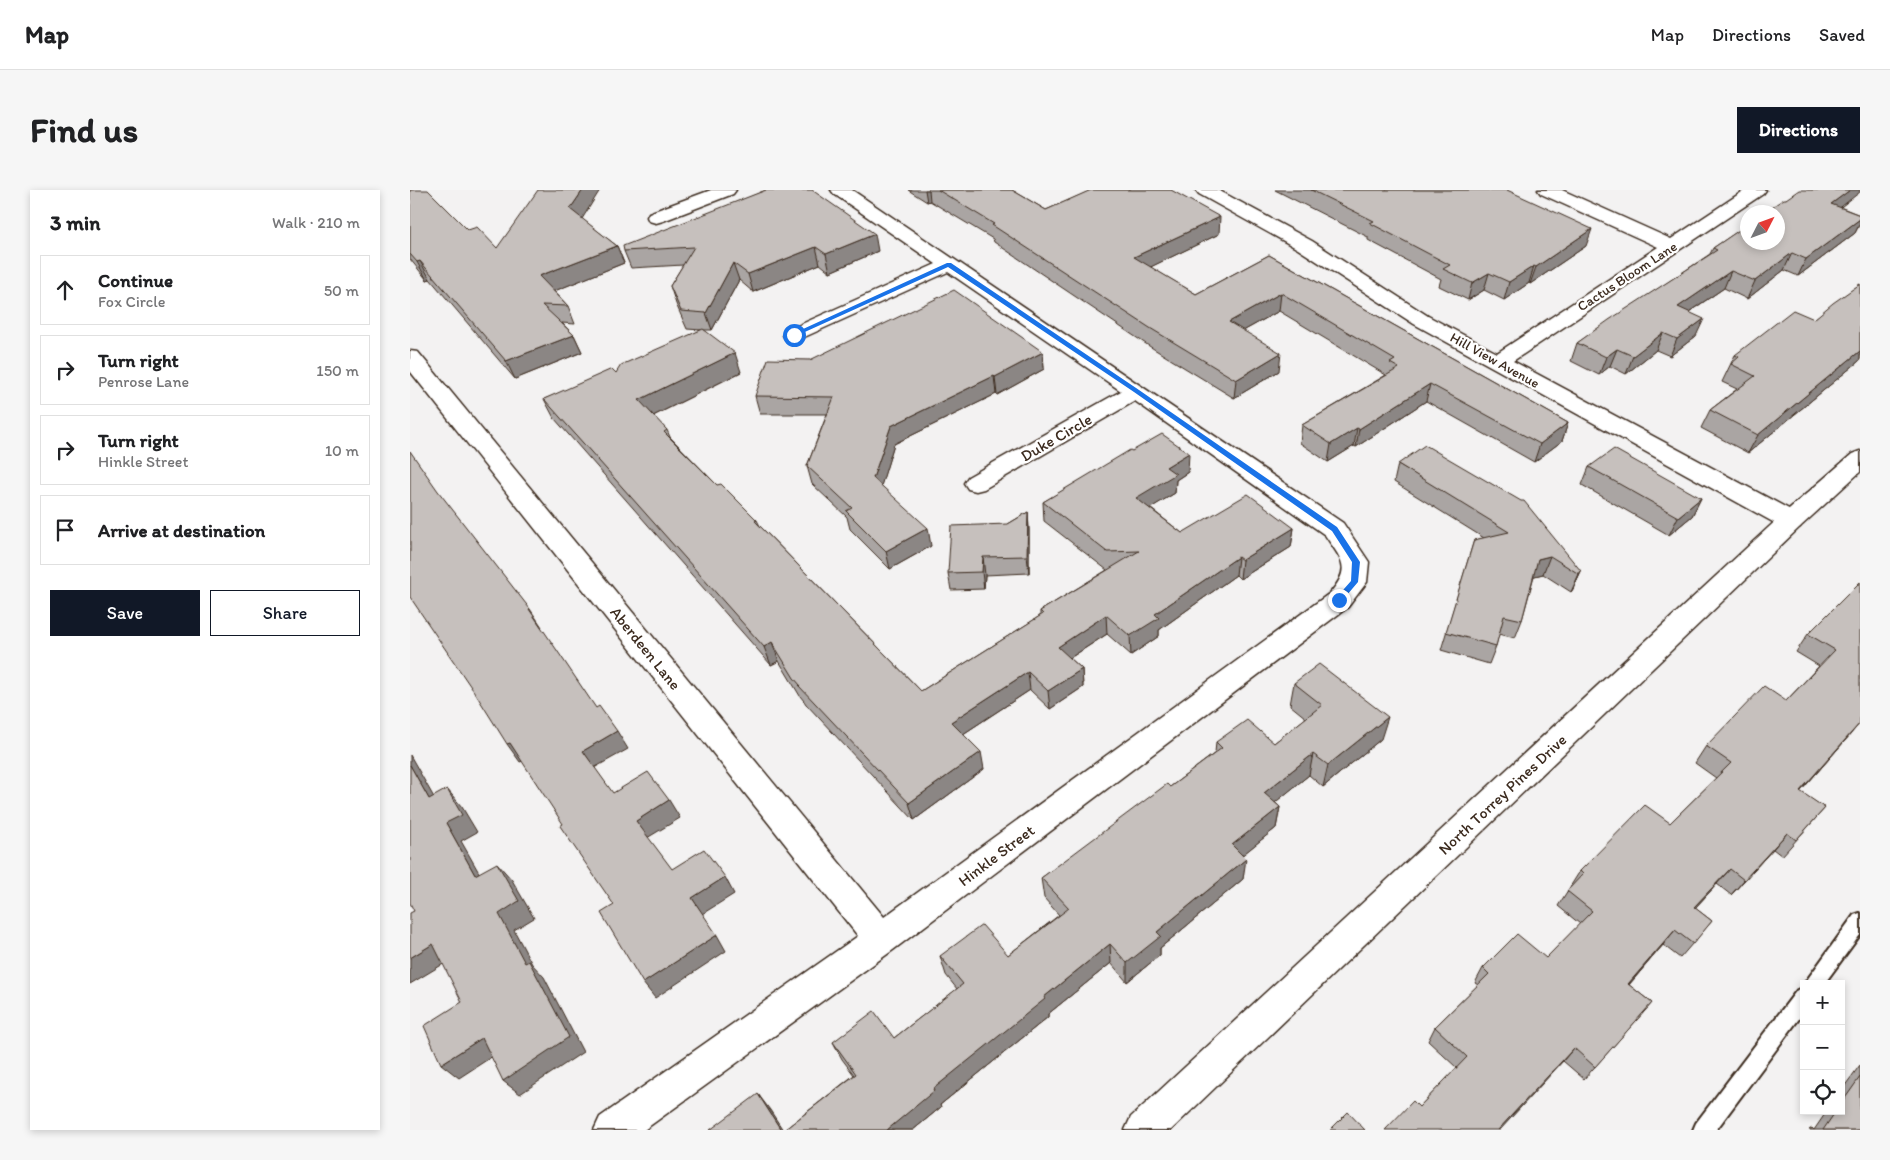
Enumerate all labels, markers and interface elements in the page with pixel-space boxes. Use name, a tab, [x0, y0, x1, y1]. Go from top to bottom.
text: Map	[25, 20, 69, 49]
text: Map	[1651, 24, 1684, 46]
text: Directions	[1712, 24, 1791, 46]
text: Saved	[1819, 24, 1865, 46]
button: Directions	[1737, 107, 1860, 153]
text: Find us	[30, 109, 138, 151]
north arrow	[1740, 205, 1785, 250]
text: 3 min	[50, 210, 100, 235]
text: Walk · 210 m	[272, 213, 360, 232]
street label: Cactus Bloom Lane	[1574, 238, 1681, 315]
text: Continue	[98, 269, 173, 292]
icon: ahead	[51, 276, 79, 304]
text: 50 m	[324, 281, 359, 300]
text: Fox Circle	[98, 292, 166, 311]
route start	[783, 324, 806, 347]
street label: Hill View Avenue	[1447, 329, 1543, 392]
text: Turn right	[98, 349, 179, 372]
icon: right	[51, 356, 79, 384]
text: 150 m	[316, 361, 359, 380]
text: Penrose Lane	[98, 372, 189, 391]
street label: Duke Circle	[1017, 409, 1095, 465]
text: Turn right	[98, 429, 179, 452]
icon: right	[51, 436, 79, 464]
text: 10 m	[325, 441, 359, 460]
text: Hinkle Street	[98, 452, 189, 471]
icon: arrive	[51, 516, 79, 544]
text: Arrive at destination	[98, 519, 265, 542]
route end	[1328, 589, 1351, 612]
button: Save	[50, 590, 200, 636]
button: Share	[210, 590, 360, 636]
street label: Aberdeen Lane	[606, 603, 685, 694]
street label: North Torrey Pines Drive	[1434, 730, 1570, 859]
street label: Hinkle Street	[954, 821, 1038, 890]
map controls	[1800, 980, 1845, 1115]
button: +	[1800, 980, 1845, 1025]
button: −	[1800, 1025, 1845, 1070]
button: locate	[1800, 1070, 1845, 1115]

